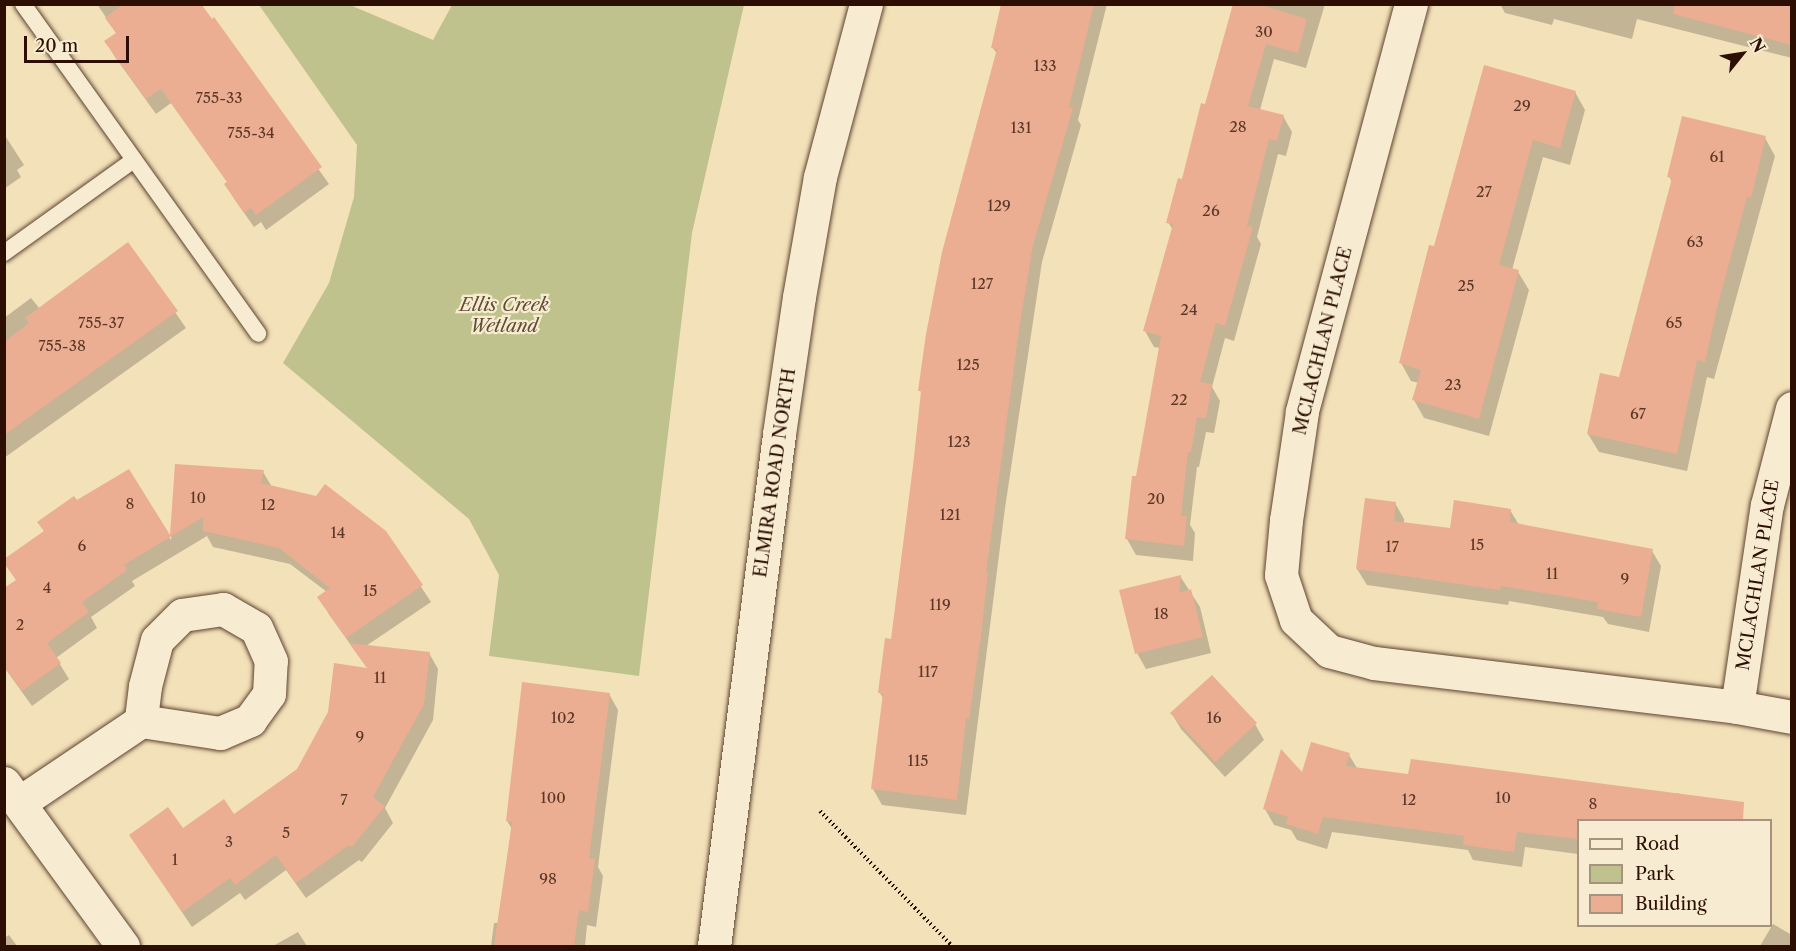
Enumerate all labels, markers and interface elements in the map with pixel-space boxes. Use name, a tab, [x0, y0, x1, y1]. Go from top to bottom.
house number: 30	[1255, 23, 1273, 41]
scale bar	[27, 24, 132, 62]
north arrow	[1712, 24, 1772, 84]
text: N	[1745, 34, 1770, 56]
text: 20 m	[35, 35, 78, 57]
house number: 133	[1034, 57, 1056, 75]
house number: 755-33	[195, 89, 243, 107]
house number: 29	[1513, 97, 1531, 115]
house number: 28	[1229, 118, 1247, 136]
house number: 131	[1011, 119, 1031, 137]
house number: 755-34	[227, 124, 275, 142]
house number: 61	[1709, 148, 1725, 166]
house number: 27	[1476, 183, 1492, 201]
house number: 129	[987, 197, 1011, 215]
house number: 26	[1202, 202, 1220, 220]
house number: 63	[1686, 233, 1704, 251]
street label: MCLACHLAN PLACE	[1289, 245, 1357, 437]
house number: 127	[971, 275, 993, 293]
house number: 25	[1458, 277, 1474, 295]
park label: Ellis Creek Wetland	[459, 295, 549, 338]
house number: 24	[1180, 301, 1198, 319]
house number: 755-37	[78, 314, 124, 332]
house number: 65	[1666, 314, 1682, 332]
house number: 755-38	[38, 337, 86, 355]
house number: 125	[956, 356, 980, 374]
street label: ELMIRA ROAD NORTH	[750, 367, 800, 579]
house number: 23	[1445, 376, 1461, 394]
house number: 22	[1170, 391, 1188, 409]
house number: 67	[1630, 405, 1646, 423]
house number: 123	[947, 433, 971, 451]
street label: MCLACHLAN PLACE	[1732, 478, 1784, 672]
house number: 10	[190, 489, 206, 507]
house number: 20	[1147, 490, 1165, 508]
house number: 8	[126, 495, 134, 513]
house number: 12	[261, 496, 275, 514]
house number: 121	[939, 506, 961, 524]
house number: 14	[331, 524, 345, 542]
house number: 15	[1470, 536, 1484, 554]
house number: 6	[78, 537, 86, 555]
house number: 17	[1385, 538, 1399, 556]
house number: 11	[1546, 565, 1558, 583]
house number: 9	[1621, 570, 1629, 588]
house number: 4	[43, 579, 51, 597]
house number: 15	[363, 582, 377, 600]
house number: 119	[929, 596, 951, 614]
house number: 18	[1153, 605, 1169, 623]
house number: 2	[16, 616, 24, 634]
house number: 117	[918, 663, 938, 681]
house number: 11	[374, 669, 386, 687]
house number: 102	[551, 709, 575, 727]
house number: 16	[1206, 709, 1222, 727]
house number: 9	[356, 728, 364, 746]
house number: 115	[908, 752, 928, 770]
house number: 100	[540, 789, 566, 807]
house number: 10	[1495, 789, 1511, 807]
house number: 7	[340, 791, 348, 809]
house number: 12	[1402, 791, 1416, 809]
house number: 8	[1589, 795, 1597, 813]
legend	[1577, 819, 1772, 927]
house number: 5	[282, 824, 290, 842]
house number: 3	[225, 833, 233, 851]
text: Road	[1635, 833, 1680, 855]
house number: 1	[172, 851, 178, 869]
text: Park	[1635, 863, 1674, 885]
house number: 98	[539, 870, 557, 888]
text: Building	[1635, 893, 1707, 915]

